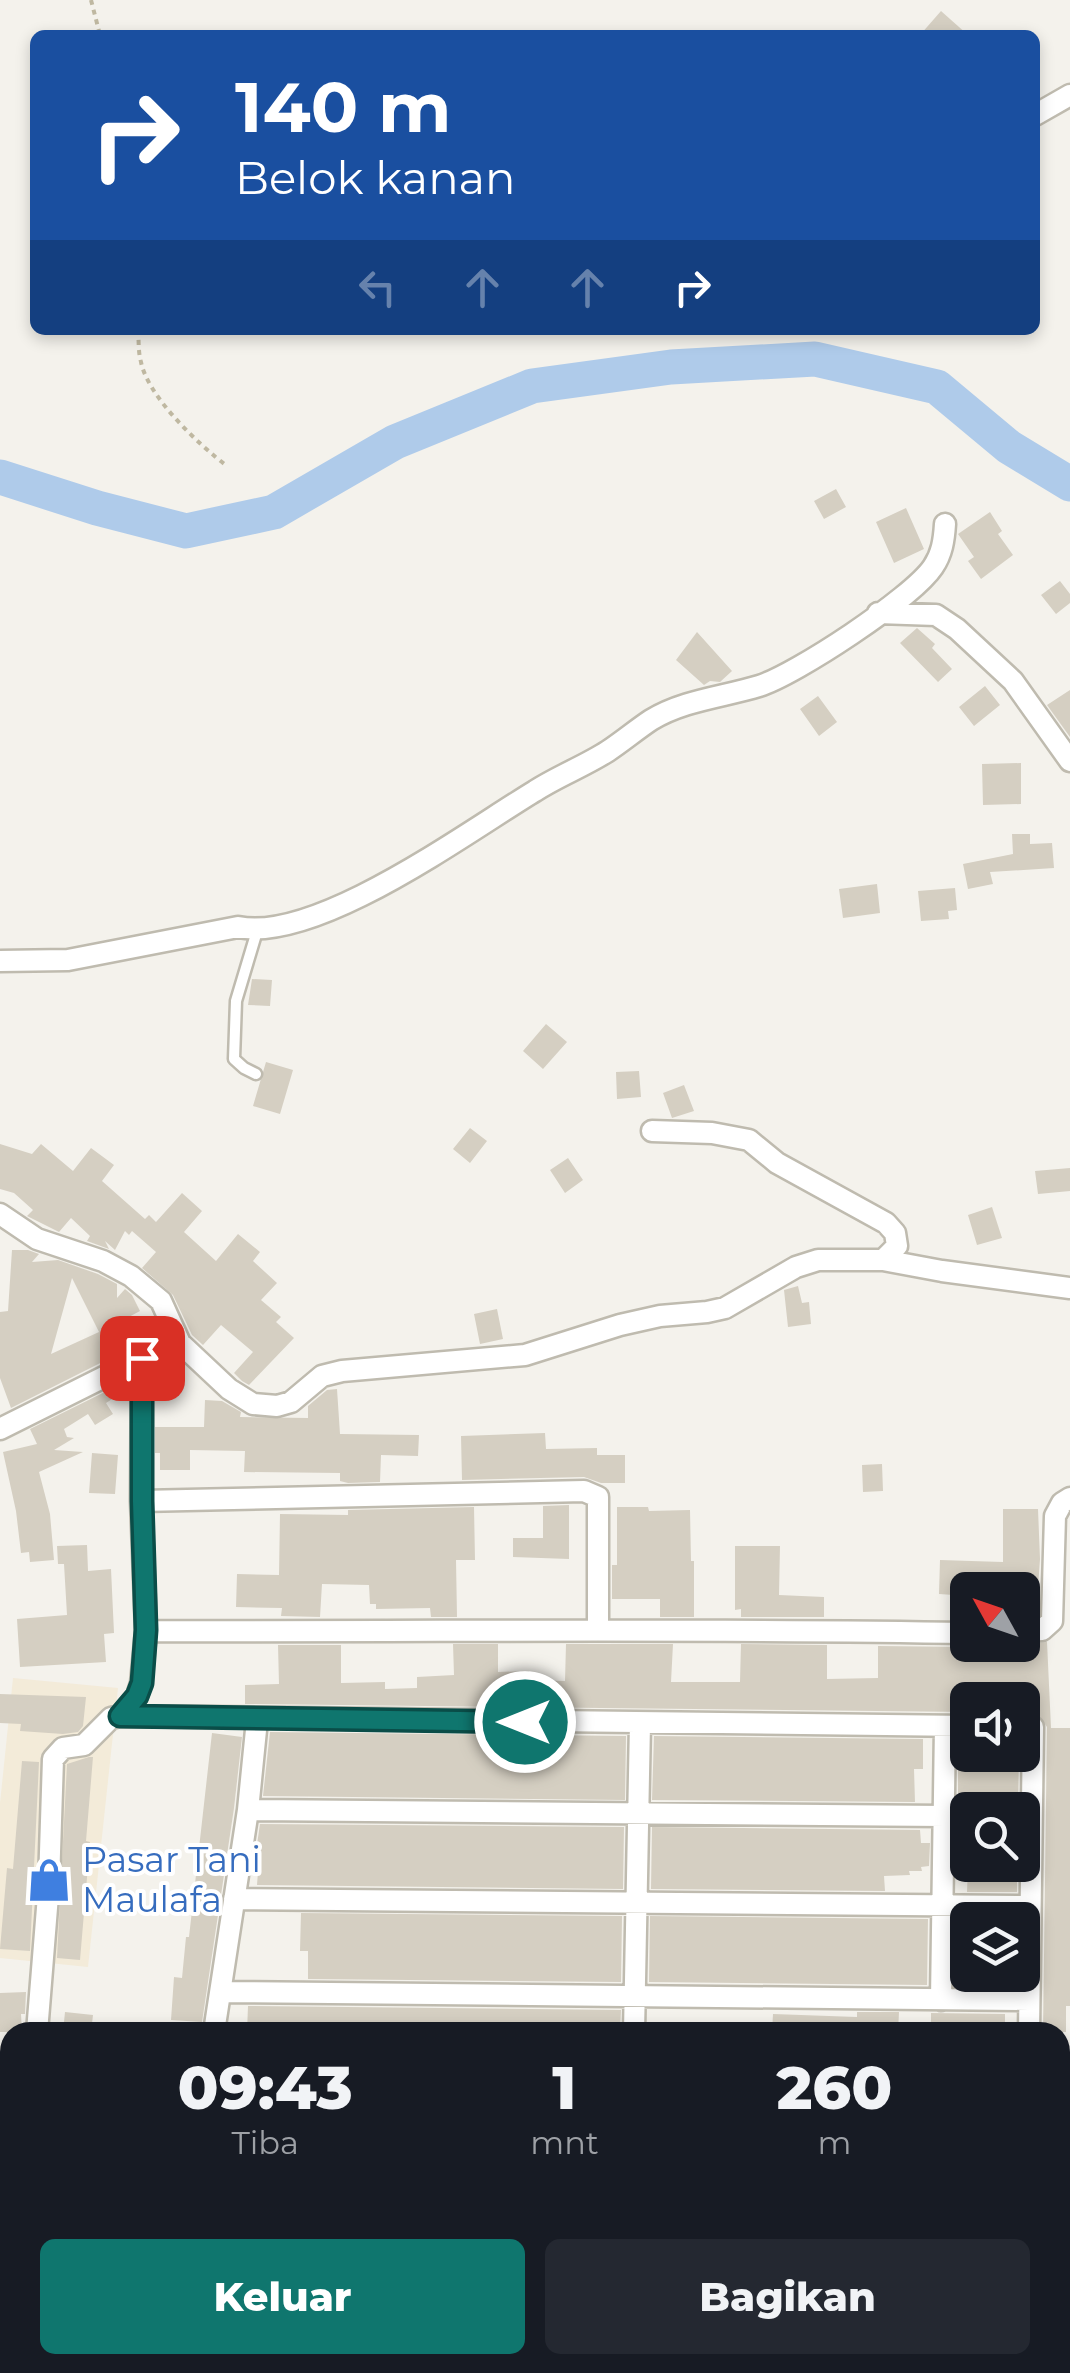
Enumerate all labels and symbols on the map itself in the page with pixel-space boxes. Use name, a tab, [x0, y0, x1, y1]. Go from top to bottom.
pin	[100, 1316, 185, 1401]
north arrow	[950, 1572, 1040, 1662]
position arrow	[473, 1670, 577, 1774]
place label: Pasar Tani Maulafa	[82, 1838, 261, 1921]
shop icon: Pasar Tani Maulafa	[25, 1856, 73, 1904]

